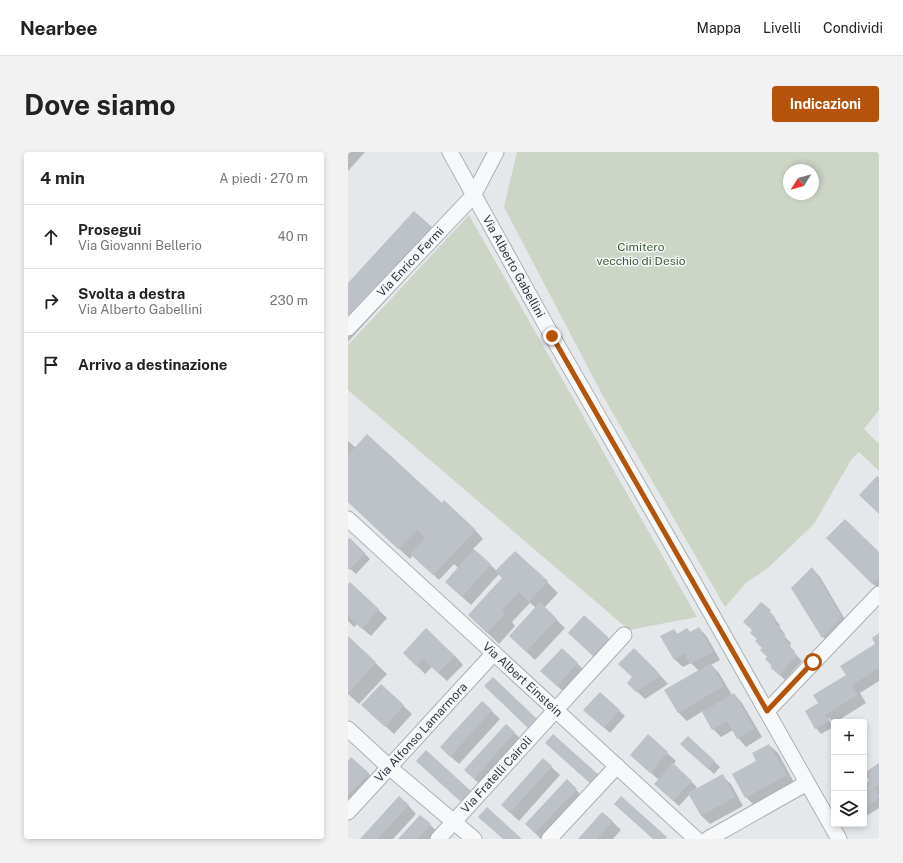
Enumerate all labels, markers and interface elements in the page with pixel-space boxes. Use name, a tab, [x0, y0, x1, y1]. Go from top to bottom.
text: Nearbee	[20, 17, 98, 39]
text: Mappa	[697, 20, 741, 36]
text: Livelli	[763, 20, 801, 36]
text: Condividi	[823, 20, 883, 36]
button: Indicazioni	[772, 86, 879, 122]
text: Dove siamo	[24, 88, 176, 121]
north arrow	[783, 164, 819, 200]
text: 4 min	[40, 168, 85, 188]
text: A piedi · 270 m	[219, 171, 308, 186]
street label: Via Alberto Gabellini	[480, 213, 547, 320]
text: Prosegui	[78, 221, 141, 238]
street label: Via Enrico Fermi	[374, 224, 447, 300]
icon: ahead	[40, 226, 62, 248]
text: 40 m	[277, 229, 308, 244]
text: Via Giovanni Bellerio	[78, 238, 202, 253]
park label: Cimitero vecchio di Desio	[596, 240, 686, 268]
text: Svolta a destra	[78, 285, 185, 302]
icon: right	[40, 290, 62, 312]
text: 230 m	[270, 293, 308, 308]
text: Via Alberto Gabellini	[78, 302, 202, 317]
route end	[543, 327, 561, 345]
icon: arrive	[40, 354, 62, 376]
text: Arrivo a destinazione	[78, 356, 227, 373]
street label: Via Albert Einstein	[480, 639, 565, 720]
route start	[804, 653, 822, 671]
street label: Via Alfonso Lamarmora	[372, 680, 470, 785]
map controls	[831, 719, 867, 827]
button: +	[831, 719, 867, 755]
street label: Via Fratelli Cairoli	[458, 733, 535, 816]
button: −	[831, 755, 867, 791]
button: layers	[831, 791, 867, 827]

